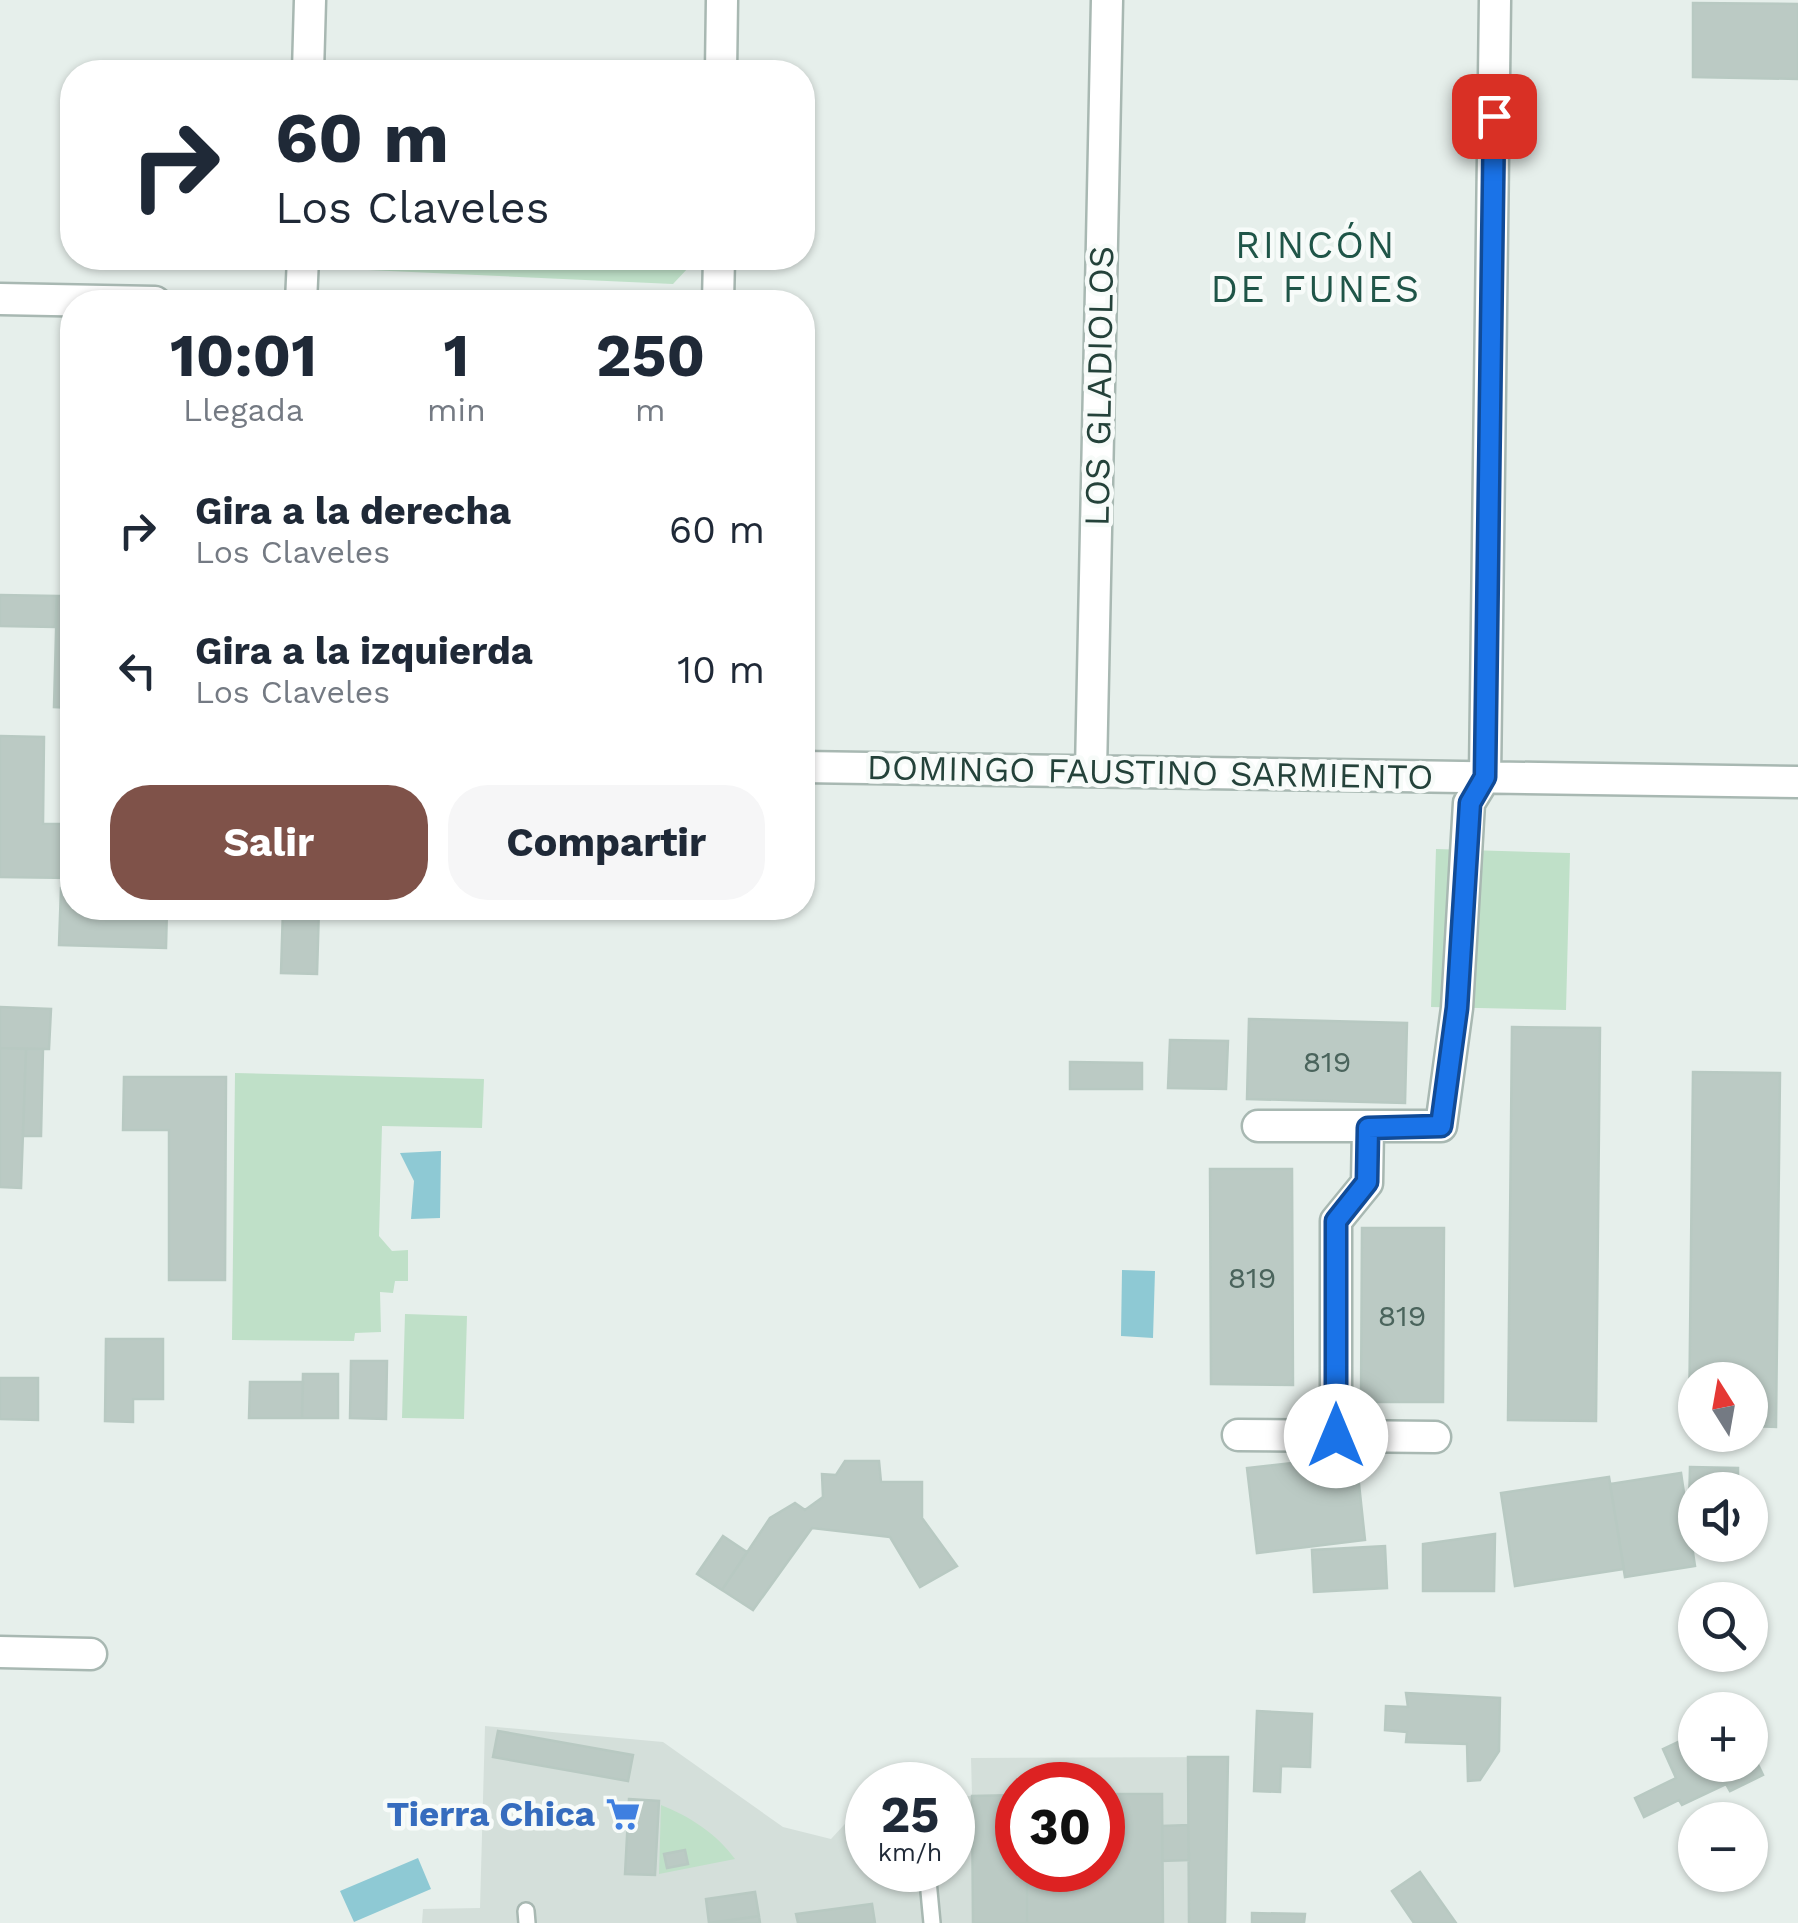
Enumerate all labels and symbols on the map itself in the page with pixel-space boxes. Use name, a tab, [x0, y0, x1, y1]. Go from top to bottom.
pin	[1452, 74, 1537, 159]
district label: RINCÓN DE FUNES	[1210, 222, 1422, 311]
street label: LOS GLADIOLOS	[1076, 245, 1122, 527]
street label: DOMINGO FAUSTINO SARMIENTO	[866, 746, 1434, 798]
house number: 819	[1303, 1044, 1351, 1079]
house number: 819	[1228, 1260, 1276, 1295]
house number: 819	[1378, 1298, 1426, 1333]
north arrow	[1678, 1362, 1768, 1452]
position arrow	[1284, 1384, 1388, 1488]
speed limit sign: 30	[995, 1762, 1125, 1892]
place label: Tierra Chica	[386, 1793, 596, 1835]
supermarket icon: Tierra Chica	[604, 1795, 642, 1833]

